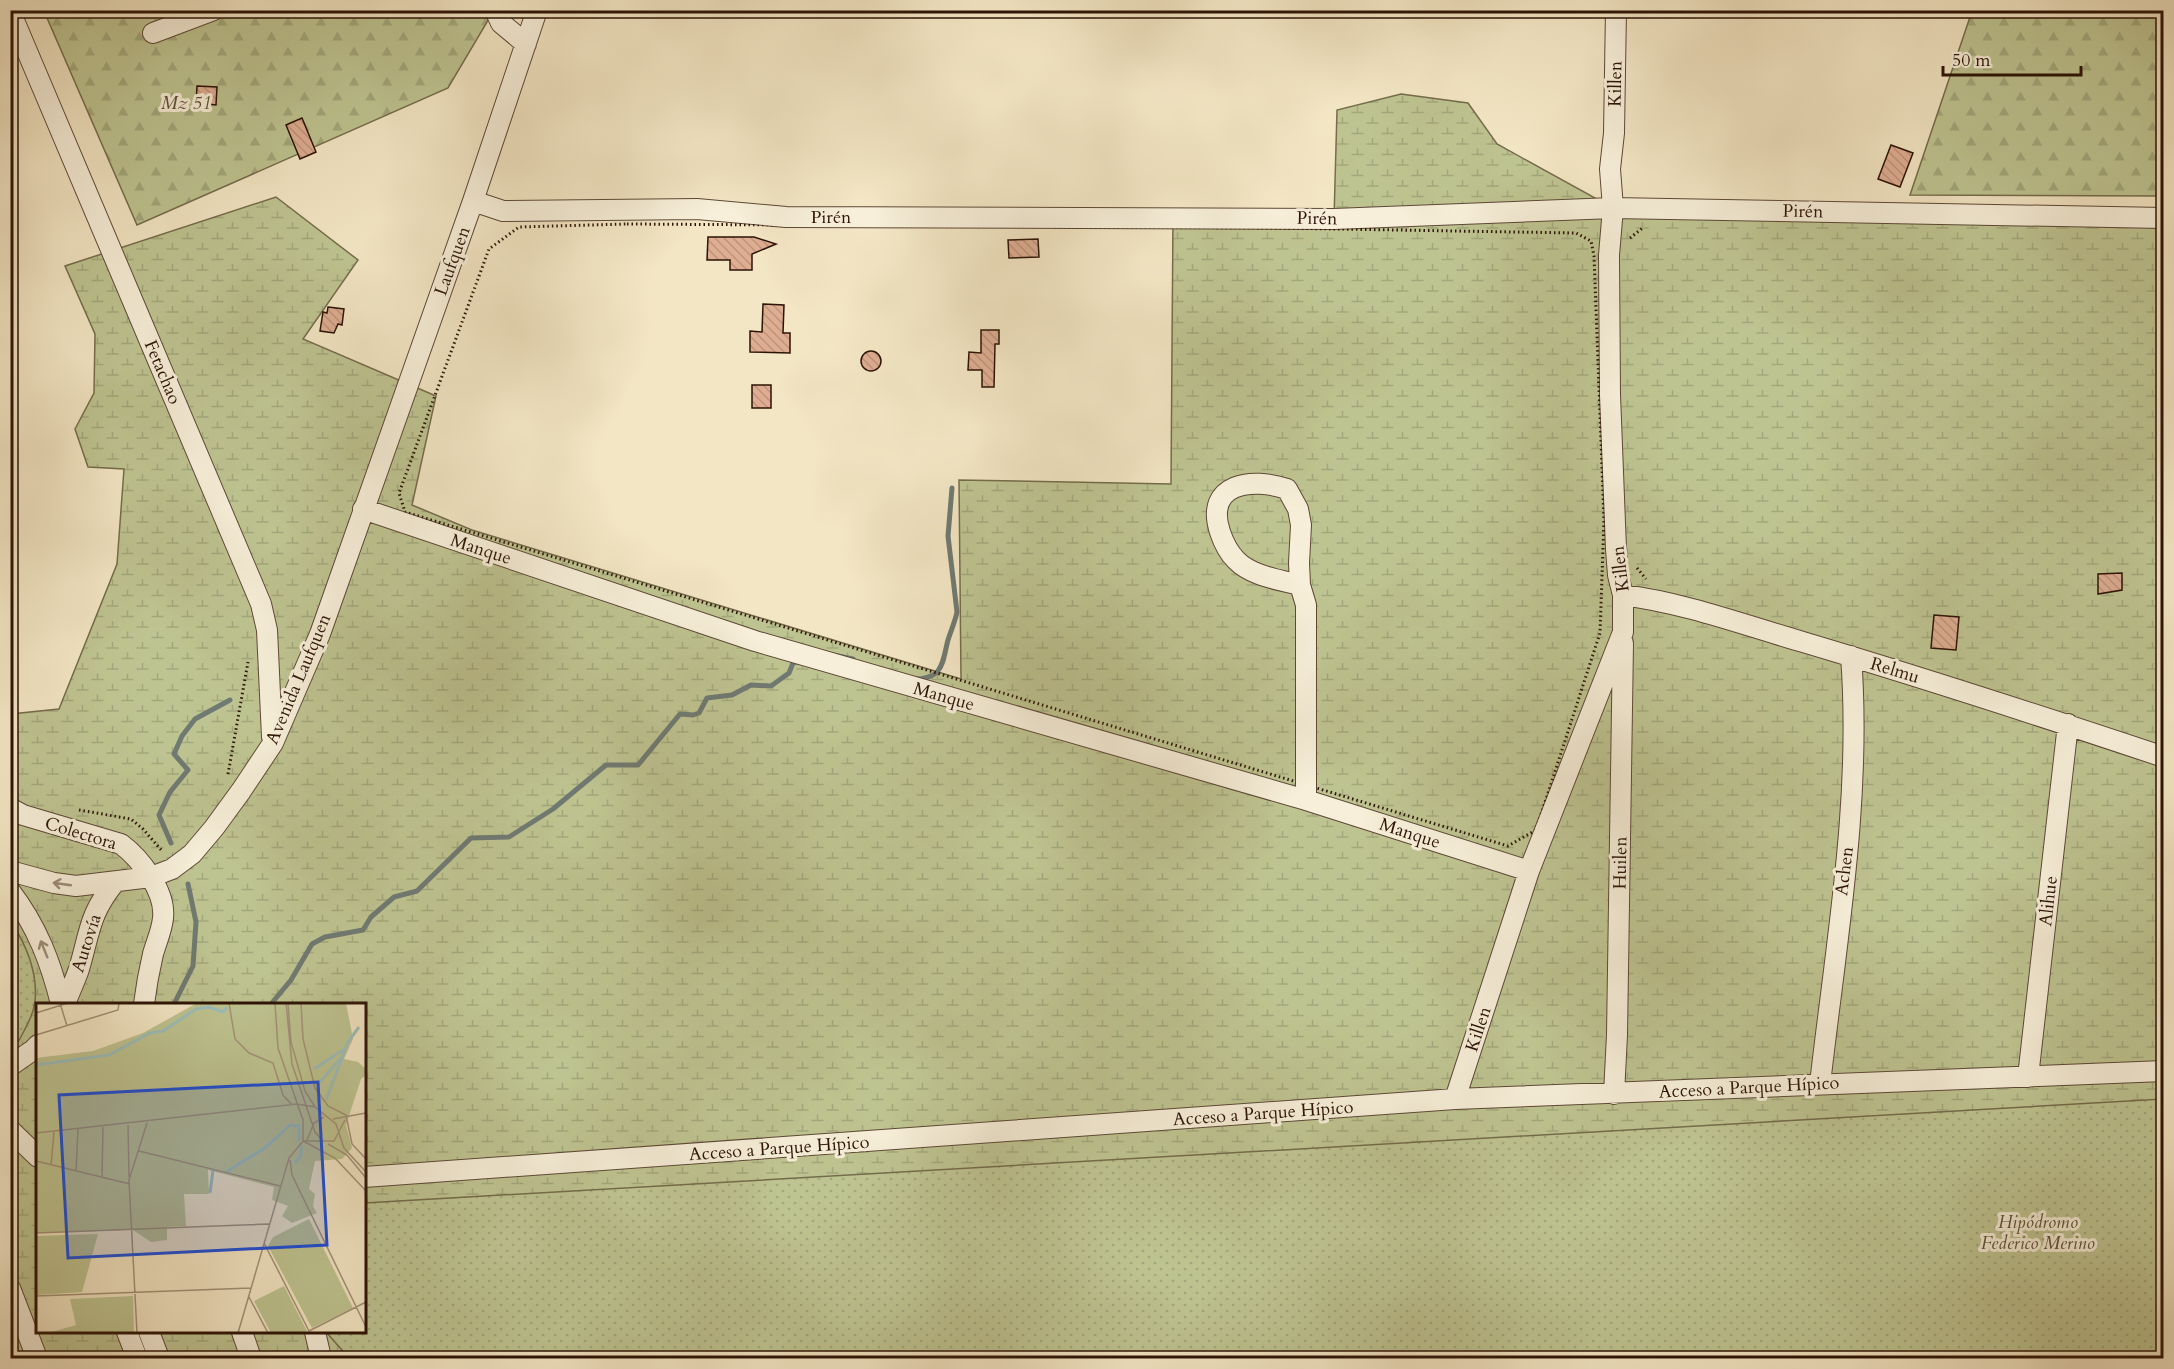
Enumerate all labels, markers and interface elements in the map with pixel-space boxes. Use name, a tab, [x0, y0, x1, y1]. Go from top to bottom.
scale bar	[1943, 39, 2081, 77]
text: 50 m	[1952, 48, 1991, 73]
street label: Killen	[1603, 60, 1628, 107]
park label: Mz 51	[161, 91, 211, 116]
street label: Pirén	[1782, 199, 1824, 224]
street label: Pirén	[811, 205, 852, 230]
street label: Pirén	[1296, 206, 1338, 231]
street label: Laufquen	[428, 222, 477, 299]
street label: Fetachao	[138, 336, 187, 408]
street label: Manque	[447, 528, 515, 571]
street label: Killen	[1605, 544, 1636, 593]
street label: Avenida Laufquen	[260, 609, 338, 748]
street label: Relmu	[1867, 651, 1923, 690]
street label: Manque	[910, 676, 977, 717]
street label: Colectora	[42, 811, 120, 856]
street label: Manque	[1376, 812, 1444, 855]
street label: Huilen	[1608, 836, 1633, 890]
street label: Achen	[1829, 844, 1860, 897]
street label: Alihue	[2033, 875, 2064, 928]
one-way arrow	[53, 878, 72, 889]
street label: Autovía	[65, 911, 108, 976]
one-way arrow	[38, 940, 49, 958]
inset map	[36, 1003, 366, 1333]
street label: Killen	[1459, 1003, 1498, 1055]
street label: Acceso a Parque Hípico	[1658, 1070, 1840, 1105]
street label: Acceso a Parque Hípico	[1172, 1095, 1354, 1132]
street label: Acceso a Parque Hípico	[688, 1130, 870, 1167]
park label: Hipódromo Federico Merino	[1981, 1210, 2095, 1256]

